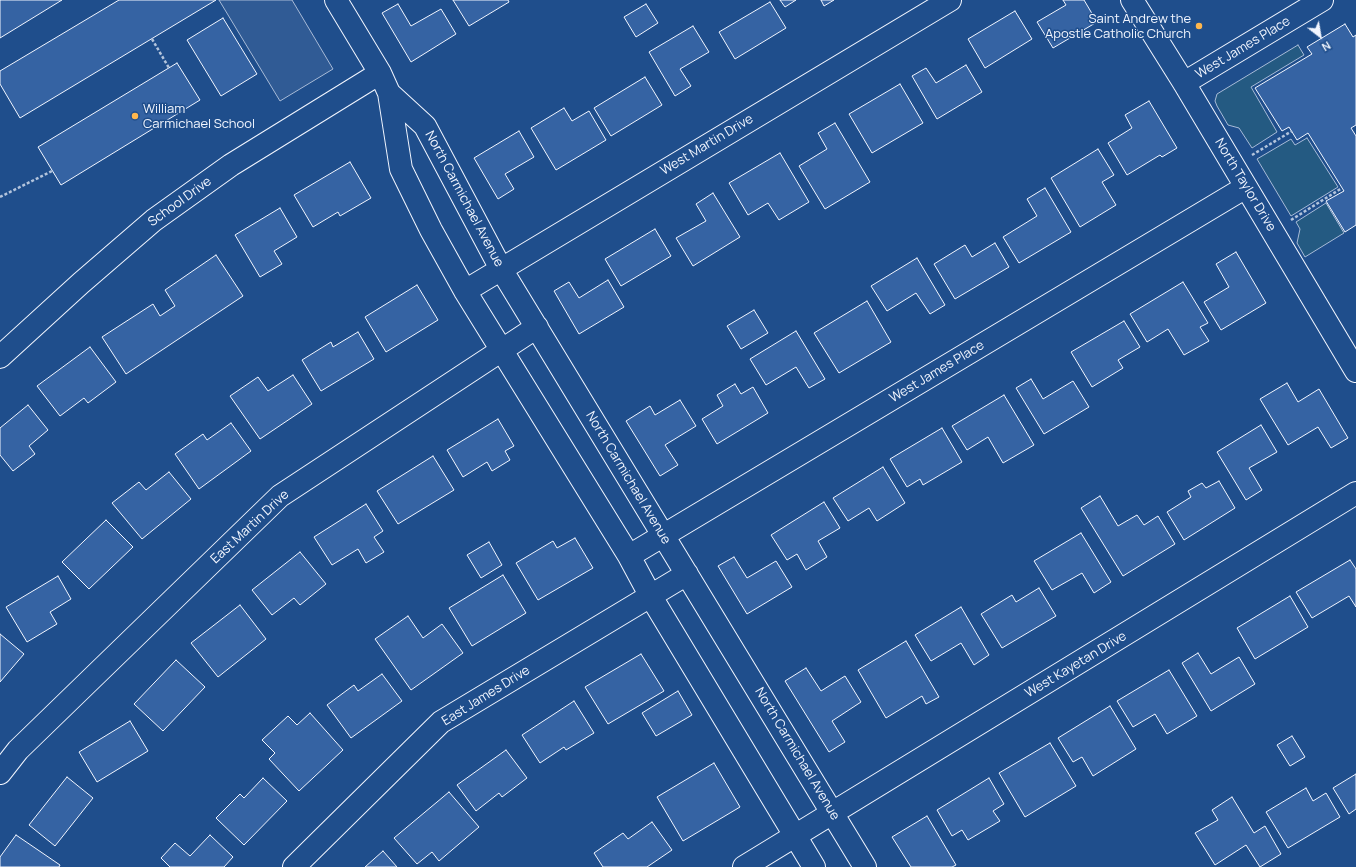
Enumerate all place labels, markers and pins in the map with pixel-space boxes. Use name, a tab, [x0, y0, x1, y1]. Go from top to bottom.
place label: Saint Andrew the Apostle Catholic Church	[1045, 11, 1191, 42]
marker: Saint Andrew the Apostle Catholic Church	[1194, 21, 1204, 31]
place label: William Carmichael School	[143, 101, 255, 132]
marker: William Carmichael School	[130, 111, 140, 121]

